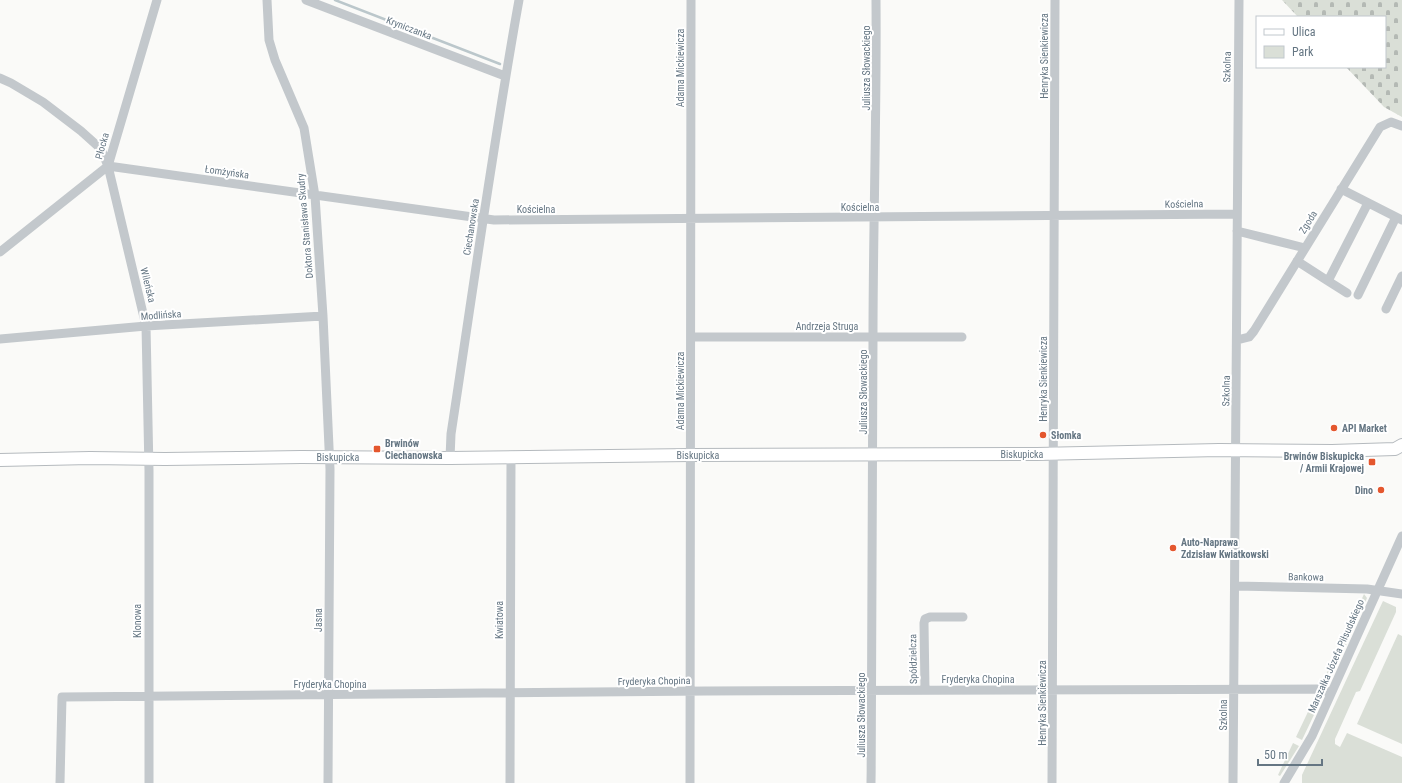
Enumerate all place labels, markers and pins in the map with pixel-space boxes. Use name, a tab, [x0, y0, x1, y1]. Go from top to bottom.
marker: API Market	[1329, 423, 1339, 433]
place label: API Market	[1342, 423, 1387, 434]
marker: Słomka	[1038, 430, 1048, 440]
place label: Słomka	[1051, 430, 1081, 441]
place label: Brwinów Ciechanowska	[385, 438, 443, 461]
marker: Brwinów Ciechanowska	[372, 444, 382, 454]
place label: Brwinów Biskupicka / Armii Krajowej	[1284, 451, 1364, 474]
marker: Brwinów Biskupicka / Armii Krajowej	[1367, 457, 1377, 467]
place label: Dino	[1355, 485, 1373, 496]
marker: Dino	[1376, 485, 1386, 495]
place label: Auto-Naprawa Zdzisław Kwiatkowski	[1181, 537, 1269, 560]
marker: Auto-Naprawa Zdzisław Kwiatkowski	[1168, 543, 1178, 553]

